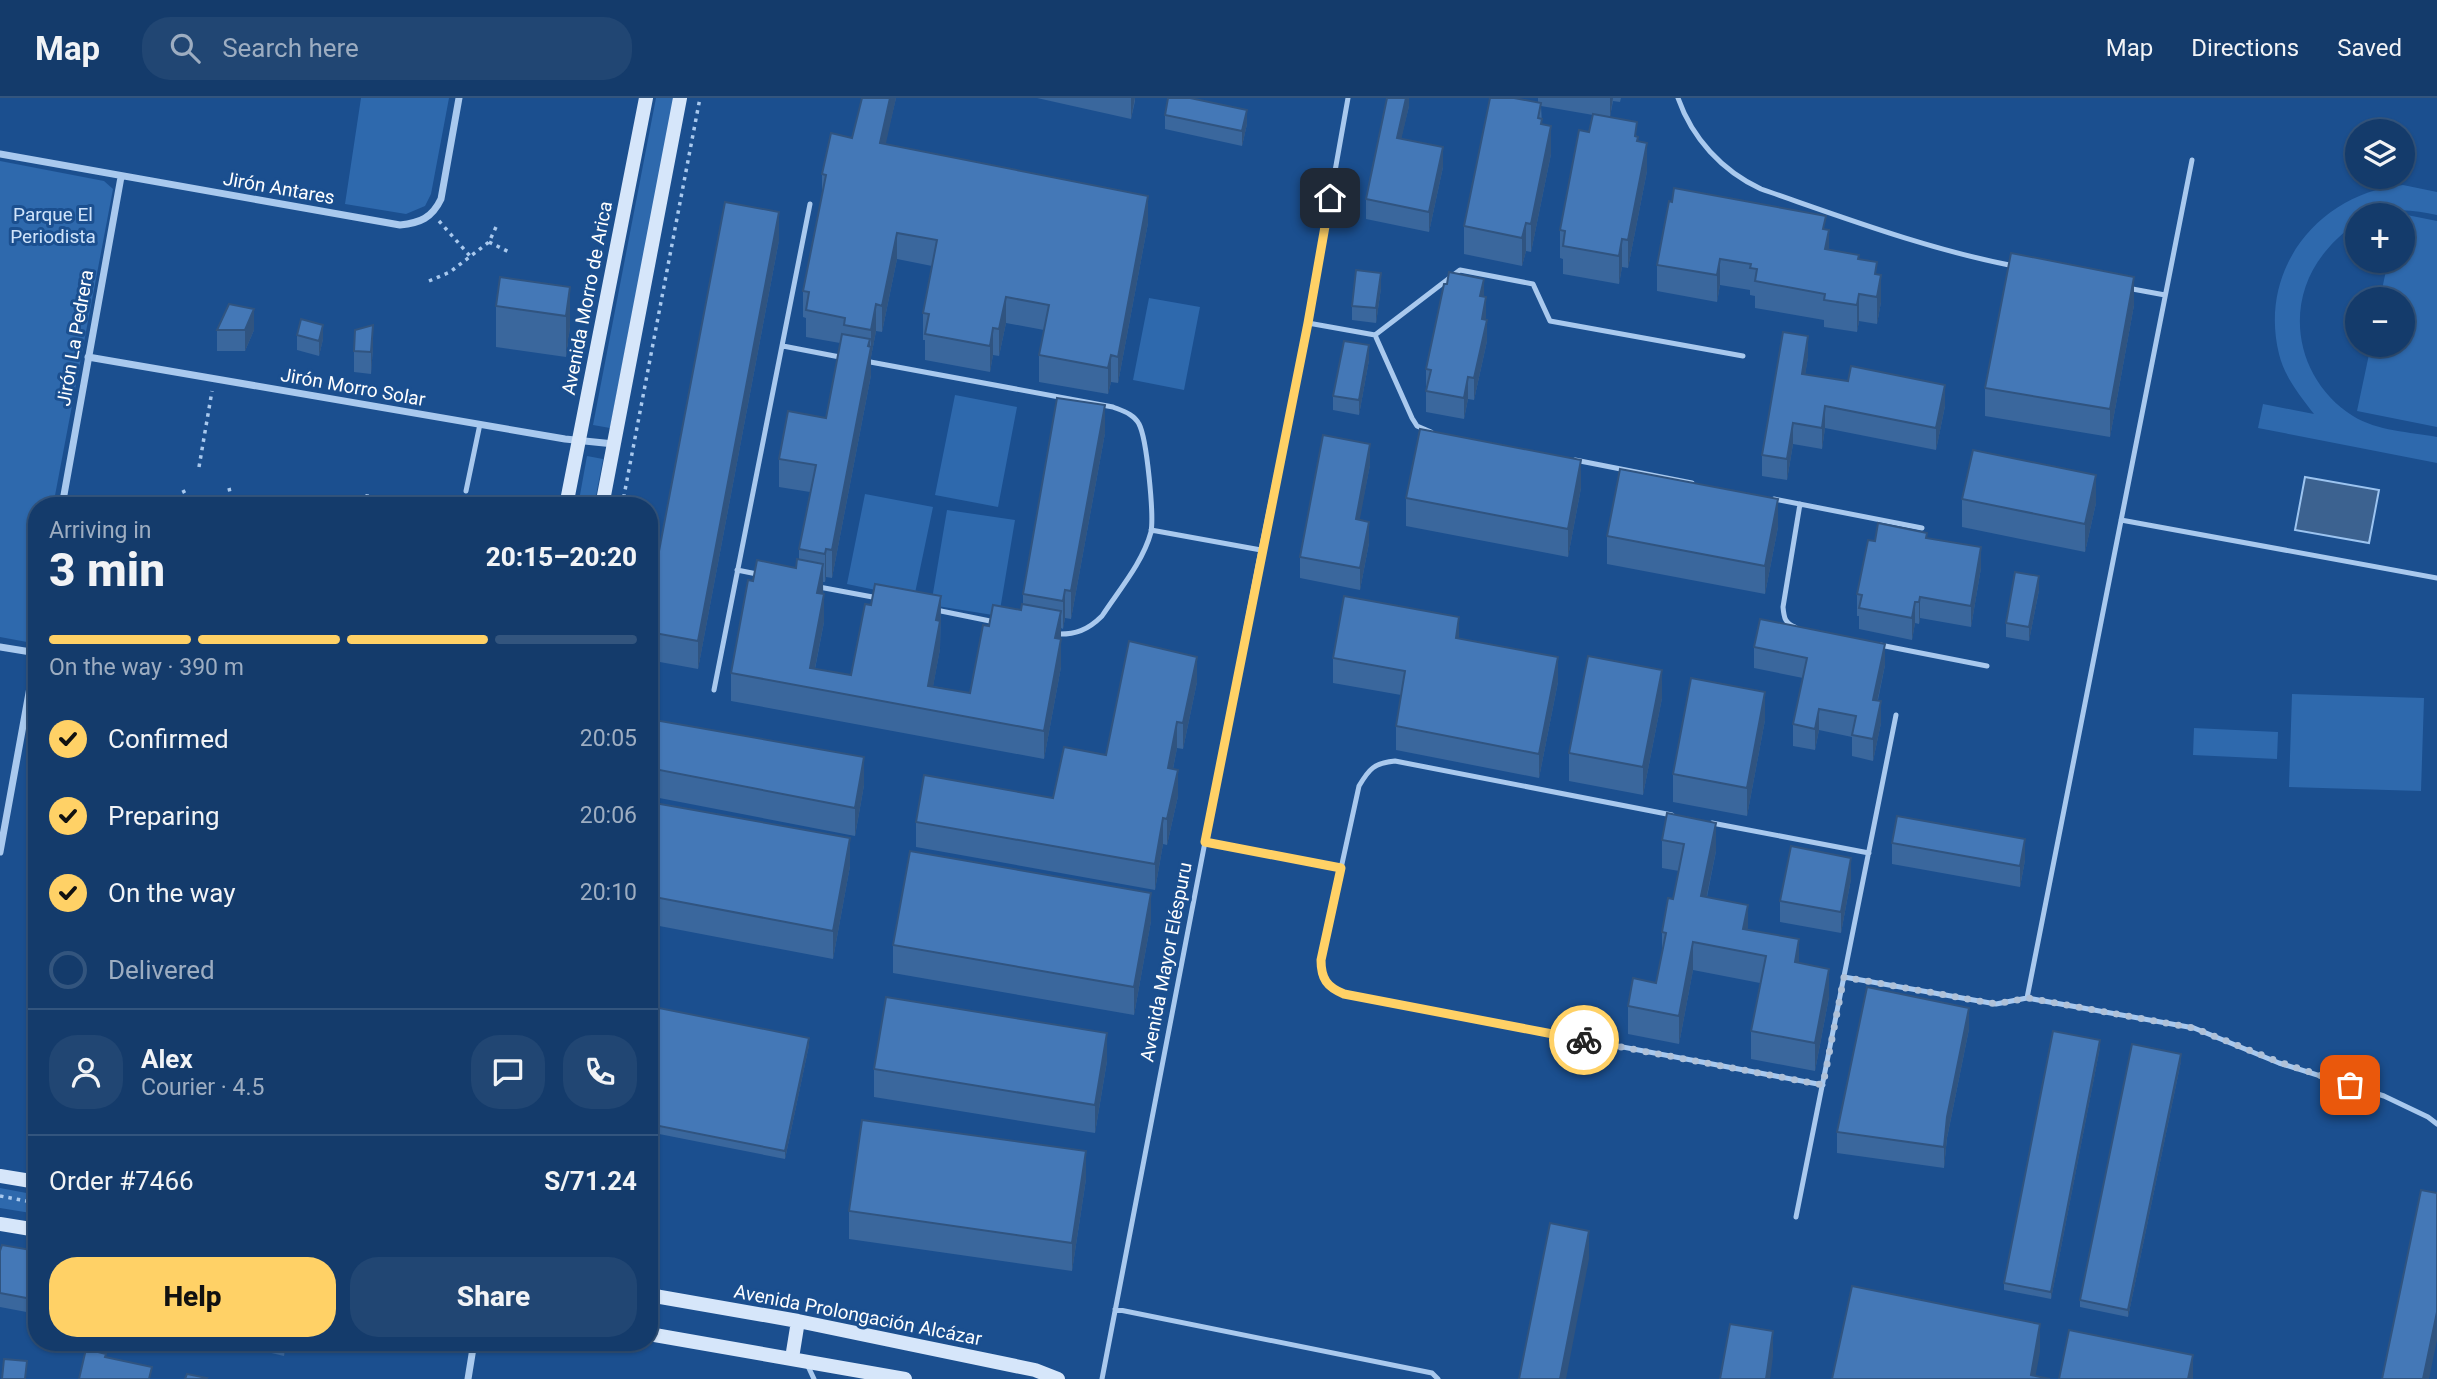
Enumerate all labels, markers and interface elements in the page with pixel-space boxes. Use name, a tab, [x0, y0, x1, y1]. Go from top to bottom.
search box	[142, 17, 632, 80]
text: Map	[35, 29, 100, 68]
icon: search	[166, 29, 204, 67]
text: Search here	[222, 33, 359, 63]
text: Map	[2106, 34, 2153, 62]
text: Directions	[2191, 34, 2299, 62]
text: Saved	[2337, 34, 2402, 62]
map controls	[2345, 119, 2415, 357]
button: layers	[2345, 119, 2415, 189]
street label: Jirón Antares	[221, 167, 337, 209]
pin	[1300, 168, 1360, 228]
icon: home	[1311, 179, 1349, 217]
street label: Avenida Morro de Arica	[557, 199, 617, 397]
park label: Parque El Periodista	[10, 203, 96, 248]
button: +	[2345, 203, 2415, 273]
street label: Jirón La Pedrera	[52, 268, 98, 408]
button: −	[2345, 287, 2415, 357]
street label: Jirón Morro Solar	[279, 363, 428, 411]
text: Arriving in	[49, 517, 152, 544]
text: 20:15–20:20	[486, 542, 637, 572]
text: 3 min	[49, 543, 165, 597]
text: On the way · 390 m	[49, 654, 244, 681]
icon: check	[49, 720, 87, 758]
text: Confirmed	[108, 724, 229, 754]
text: 20:05	[580, 725, 637, 752]
icon: check	[49, 797, 87, 835]
text: Preparing	[108, 801, 220, 831]
text: 20:06	[580, 802, 637, 829]
street label: Avenida Mayor Eléspuru	[1135, 860, 1197, 1064]
icon: check	[49, 874, 87, 912]
text: On the way	[108, 878, 236, 908]
text: 20:10	[580, 879, 637, 906]
text: Delivered	[108, 955, 215, 985]
courier	[1549, 1005, 1619, 1075]
icon: bike	[1565, 1021, 1603, 1059]
button: person	[49, 1035, 123, 1109]
button: chat	[471, 1035, 545, 1109]
button: phone	[563, 1035, 637, 1109]
text: Alex	[141, 1044, 193, 1074]
pin	[2320, 1055, 2380, 1115]
icon: bag	[2331, 1066, 2369, 1104]
text: Courier · 4.5	[141, 1074, 264, 1101]
text: Order #7466	[49, 1166, 194, 1196]
text: S/71.24	[544, 1166, 637, 1196]
button: Help	[49, 1257, 336, 1337]
button: Share	[350, 1257, 637, 1337]
street label: Avenida Prolongación Alcázar	[732, 1280, 984, 1350]

